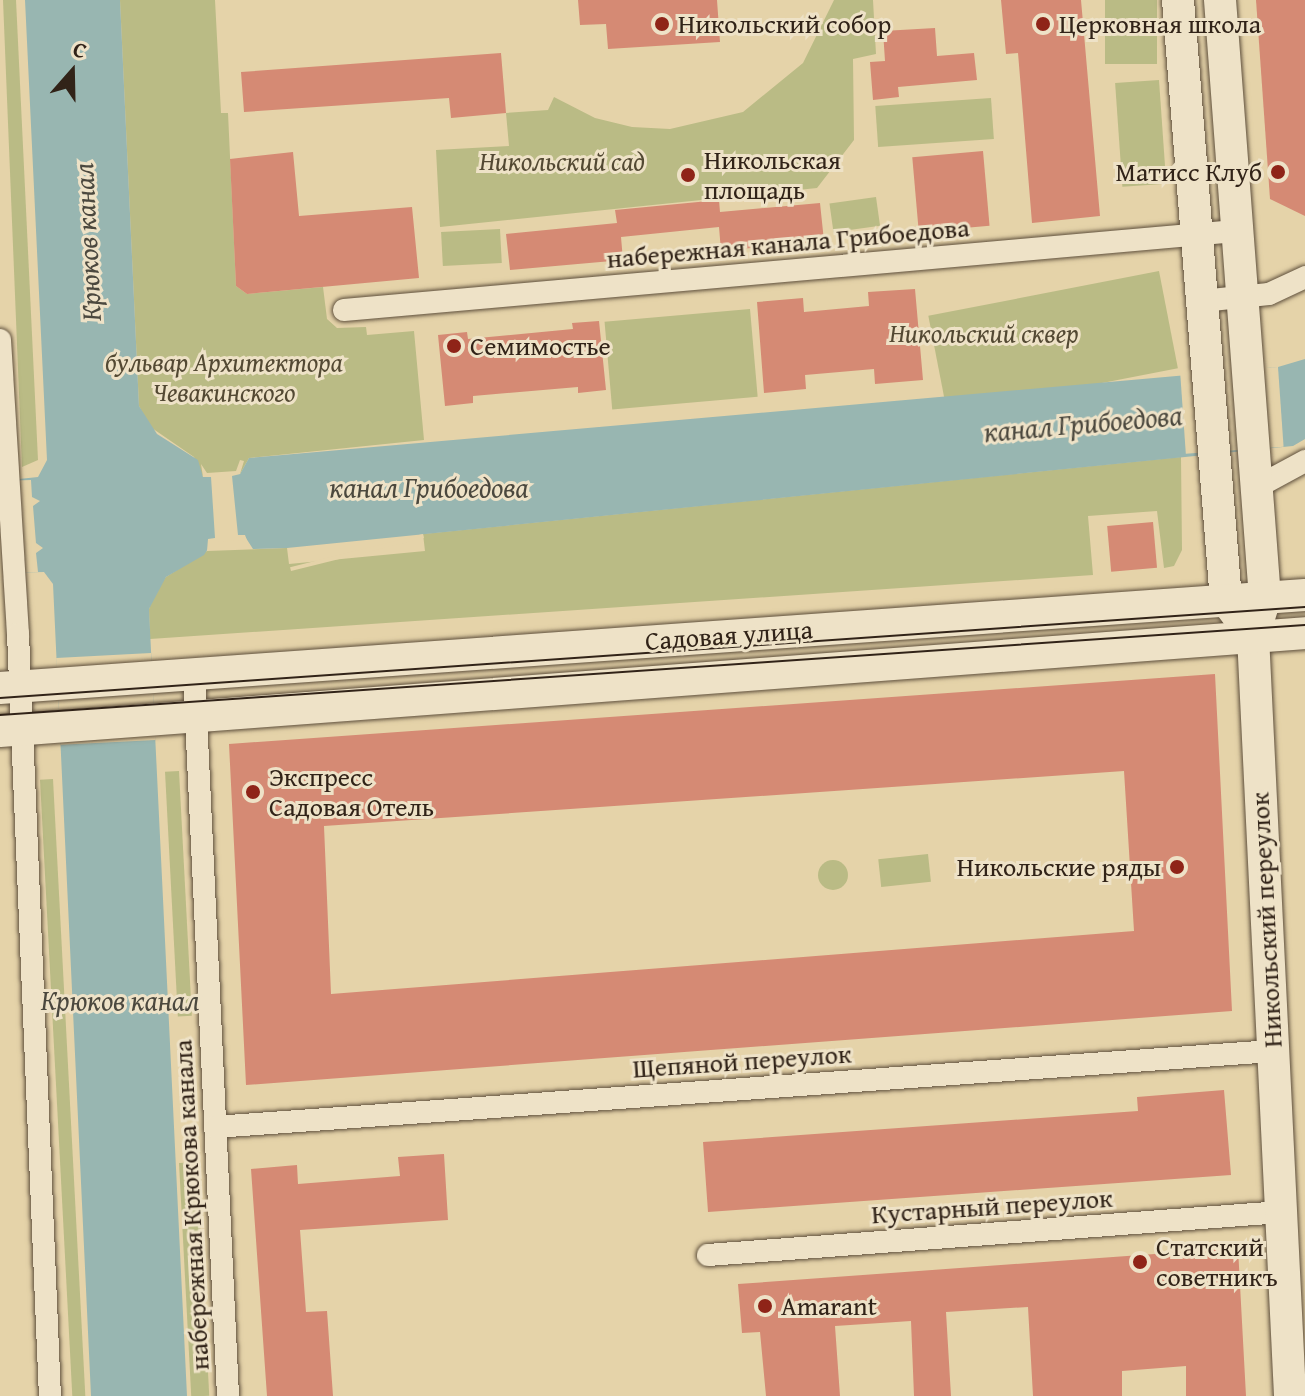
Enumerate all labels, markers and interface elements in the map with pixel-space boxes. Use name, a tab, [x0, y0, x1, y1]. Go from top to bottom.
place label: Никольский собор	[678, 8, 891, 40]
place label: Церковная школа	[1059, 8, 1261, 40]
marker: Никольский собор	[653, 15, 671, 33]
marker: Церковная школа	[1034, 15, 1052, 33]
north arrow	[32, 32, 112, 112]
text: С	[69, 32, 92, 67]
place label: Никольская площадь	[704, 144, 841, 206]
park label: Никольский сад	[479, 145, 645, 177]
place label: Матисс Клуб	[1116, 156, 1262, 188]
water label: Крюков канал	[66, 162, 108, 322]
marker: Матисс Клуб	[1269, 163, 1287, 181]
marker: Никольская площадь	[679, 166, 697, 184]
street label: набережная канала Грибоедова	[605, 212, 971, 274]
park label: Никольский сквер	[889, 317, 1079, 349]
place label: Семимостье	[470, 330, 611, 362]
marker: Семимостье	[445, 337, 463, 355]
park label: бульвар Архитектора Чевакинского	[105, 346, 343, 408]
water label: канал Грибоедова	[982, 398, 1184, 448]
water label: канал Грибоедова	[330, 470, 528, 504]
street label: Садовая улица	[644, 614, 814, 656]
place label: Экспресс Садовая Отель	[269, 761, 434, 822]
marker: Экспресс Садовая Отель	[244, 783, 262, 801]
street label: Никольский переулок	[1244, 792, 1288, 1048]
place label: Никольские ряды	[957, 851, 1161, 883]
marker: Никольские ряды	[1168, 858, 1186, 876]
water label: Крюков канал	[41, 983, 199, 1017]
street label: Щепяной переулок	[632, 1038, 852, 1084]
street label: набережная Крюкова канала	[167, 1039, 215, 1371]
street label: Кустарный переулок	[870, 1182, 1114, 1230]
place label: Статский советникъ	[1156, 1231, 1278, 1292]
marker: Статский советникъ	[1131, 1253, 1149, 1271]
place label: Amarant	[781, 1290, 877, 1322]
marker: Amarant	[756, 1297, 774, 1315]

